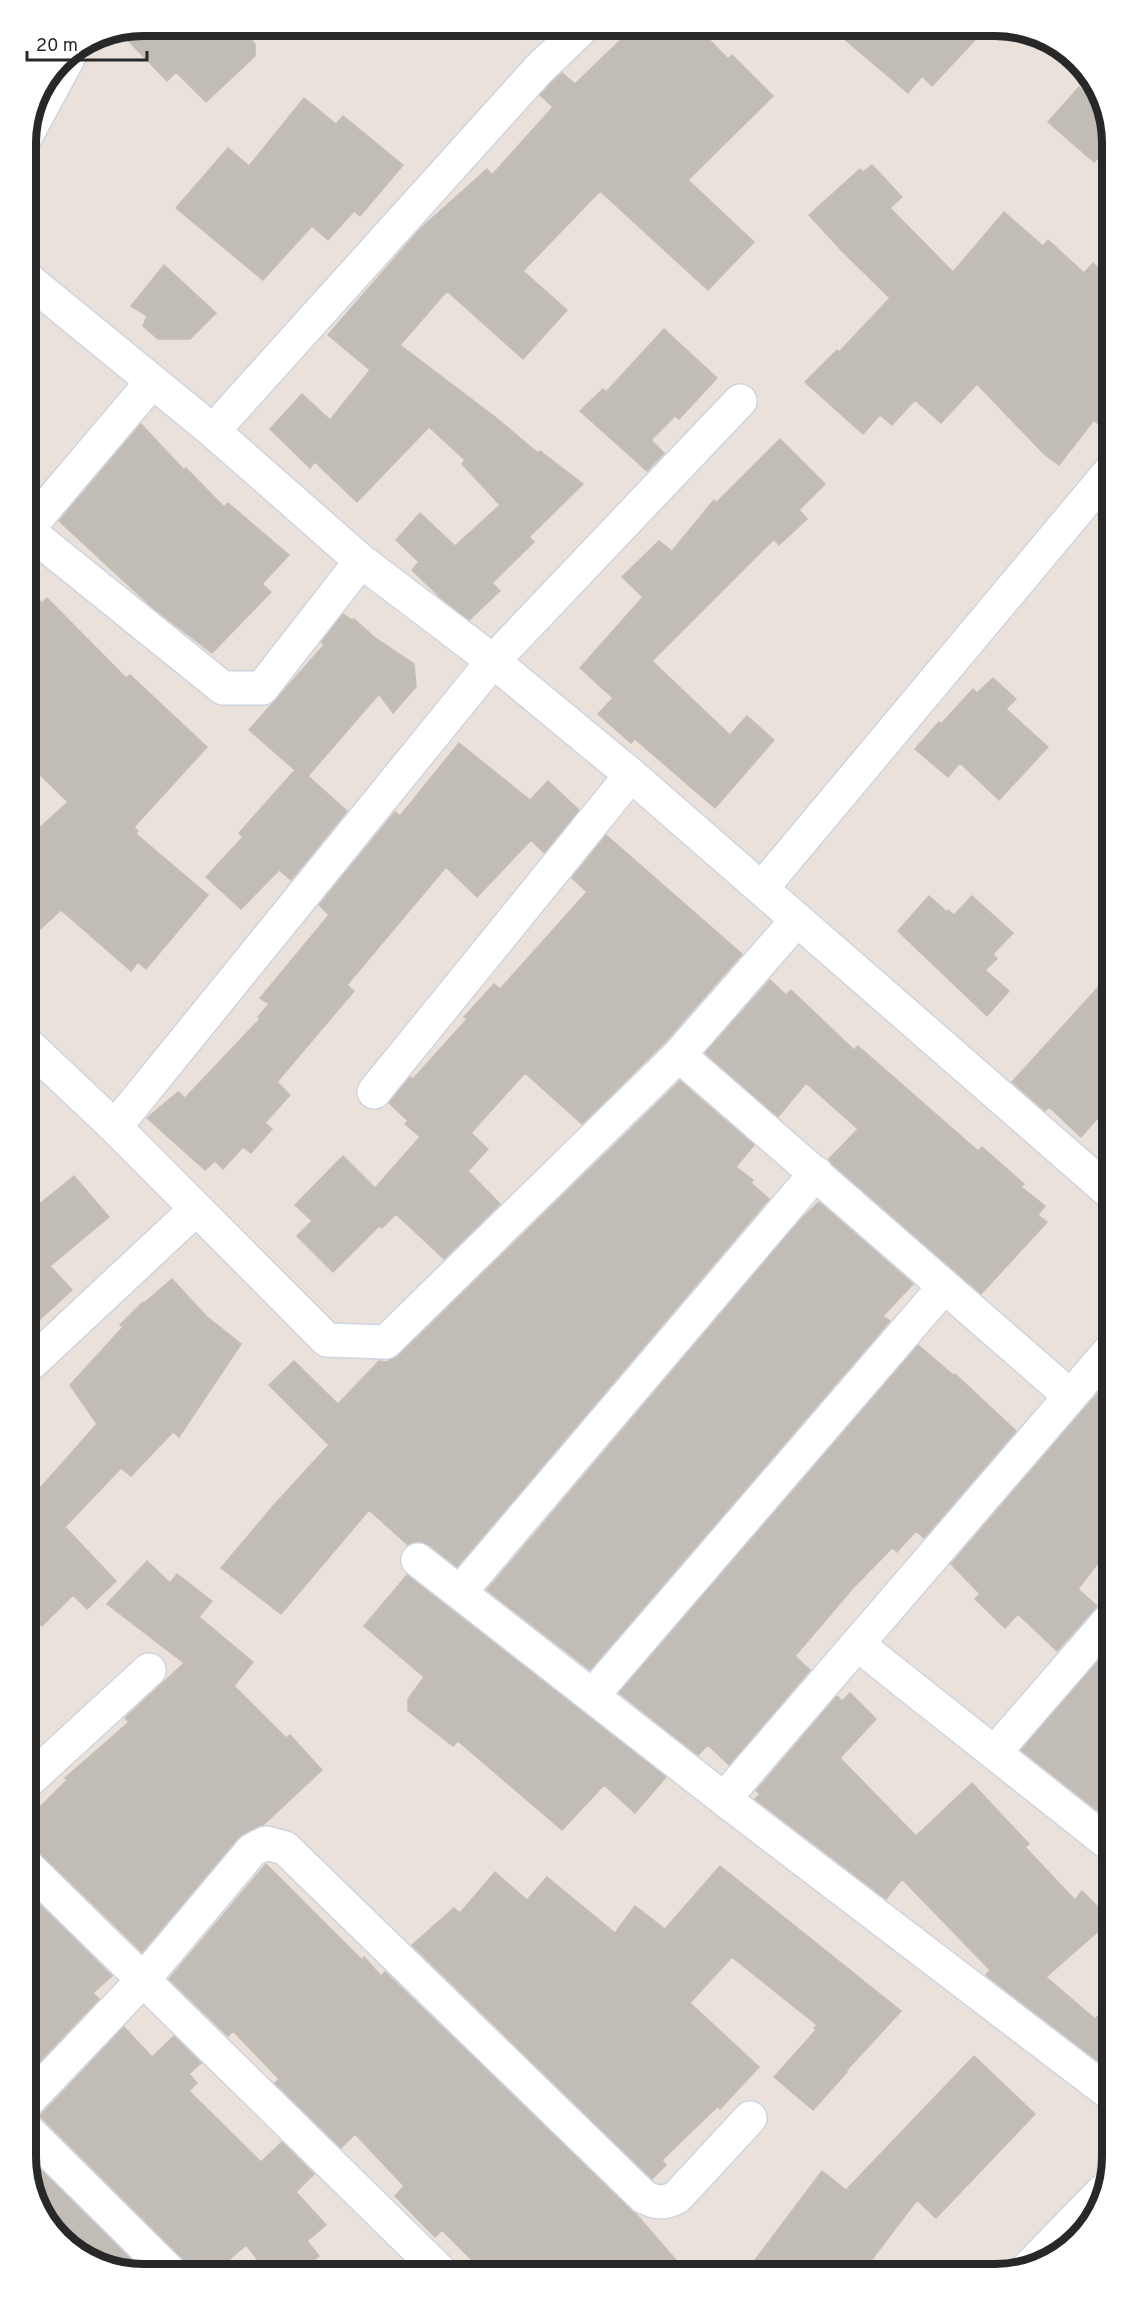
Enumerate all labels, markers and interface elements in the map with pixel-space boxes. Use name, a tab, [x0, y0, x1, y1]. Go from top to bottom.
scale bar	[27, 24, 147, 62]
text: 20 m	[36, 35, 78, 58]

